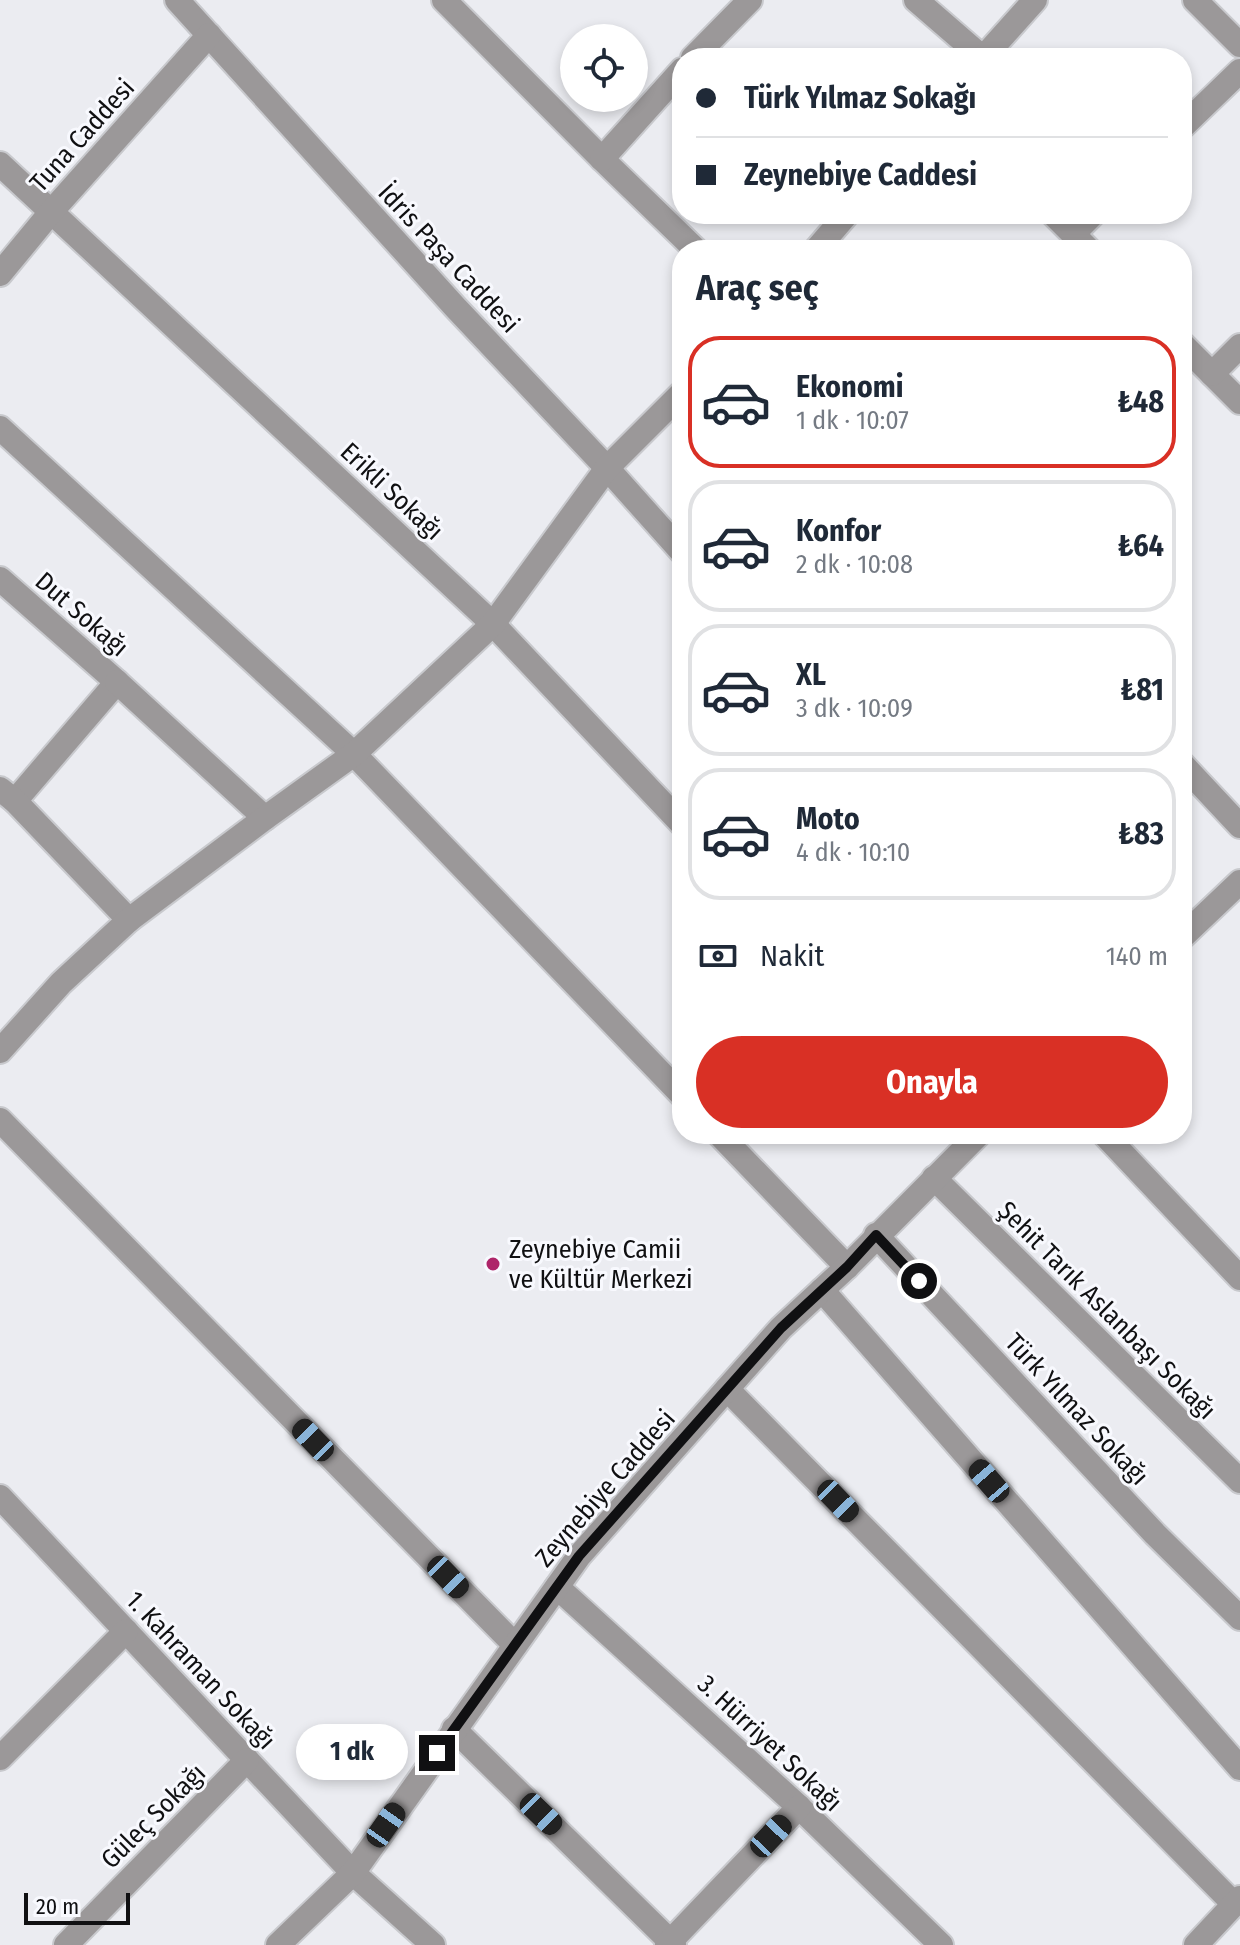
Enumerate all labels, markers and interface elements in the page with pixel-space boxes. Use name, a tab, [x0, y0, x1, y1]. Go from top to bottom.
map controls	[560, 24, 648, 112]
button: locate	[560, 24, 648, 112]
street label: Tuna Caddesi	[24, 72, 141, 198]
text: Türk Yılmaz Sokağı	[744, 80, 976, 116]
text: Zeynebiye Caddesi	[744, 157, 977, 193]
street label: İdris Paşa Caddesi	[372, 177, 526, 339]
text: Araç seç	[696, 266, 818, 310]
icon: car	[700, 366, 772, 438]
text: Ekonomi	[796, 369, 904, 405]
text: ₺48	[1117, 384, 1164, 420]
text: 1 dk · 10:07	[796, 405, 909, 436]
street label: Erikli Sokağı	[334, 436, 449, 547]
icon: car	[700, 510, 772, 582]
text: Konfor	[796, 513, 881, 549]
text: ₺64	[1117, 528, 1164, 564]
text: 2 dk · 10:08	[796, 549, 913, 580]
street label: Dut Sokağı	[29, 566, 134, 663]
icon: car	[700, 654, 772, 726]
text: XL	[796, 657, 826, 693]
text: ₺81	[1120, 672, 1164, 708]
text: 3 dk · 10:09	[796, 693, 913, 724]
icon: car	[700, 798, 772, 870]
text: Moto	[796, 801, 860, 837]
text: ₺83	[1118, 816, 1164, 852]
text: 4 dk · 10:10	[796, 837, 910, 868]
icon: cash	[696, 934, 740, 978]
text: Nakit	[760, 938, 824, 974]
text: 140 m	[1106, 941, 1168, 972]
button: Onayla	[696, 1036, 1168, 1128]
street label: Şehit Tarık Aslanbaşı Sokağı	[991, 1195, 1222, 1426]
place label: Zeynebiye Camii ve Kültür Merkezi	[509, 1234, 692, 1295]
marker: Zeynebiye Camii ve Kültür Merkezi	[484, 1255, 502, 1273]
route start	[901, 1263, 937, 1299]
street label: Türk Yılmaz Sokağı	[999, 1327, 1155, 1491]
street label: Zeynebiye Caddesi	[529, 1404, 682, 1573]
car	[288, 1414, 338, 1466]
car	[964, 1455, 1014, 1507]
car	[813, 1475, 863, 1527]
car	[423, 1551, 473, 1603]
street label: 1. Kahraman Sokağı	[119, 1585, 282, 1756]
street label: 3. Hürriyet Sokağı	[691, 1669, 848, 1818]
callout: 1 dk	[297, 1725, 409, 1781]
route end	[419, 1735, 455, 1771]
text: 1 dk	[330, 1736, 374, 1767]
street label: Güleç Sokağı	[95, 1758, 212, 1875]
car	[515, 1789, 567, 1839]
car	[362, 1798, 410, 1852]
car	[746, 1810, 796, 1862]
scale bar	[24, 1889, 130, 1925]
text: 20 m	[36, 1893, 79, 1920]

